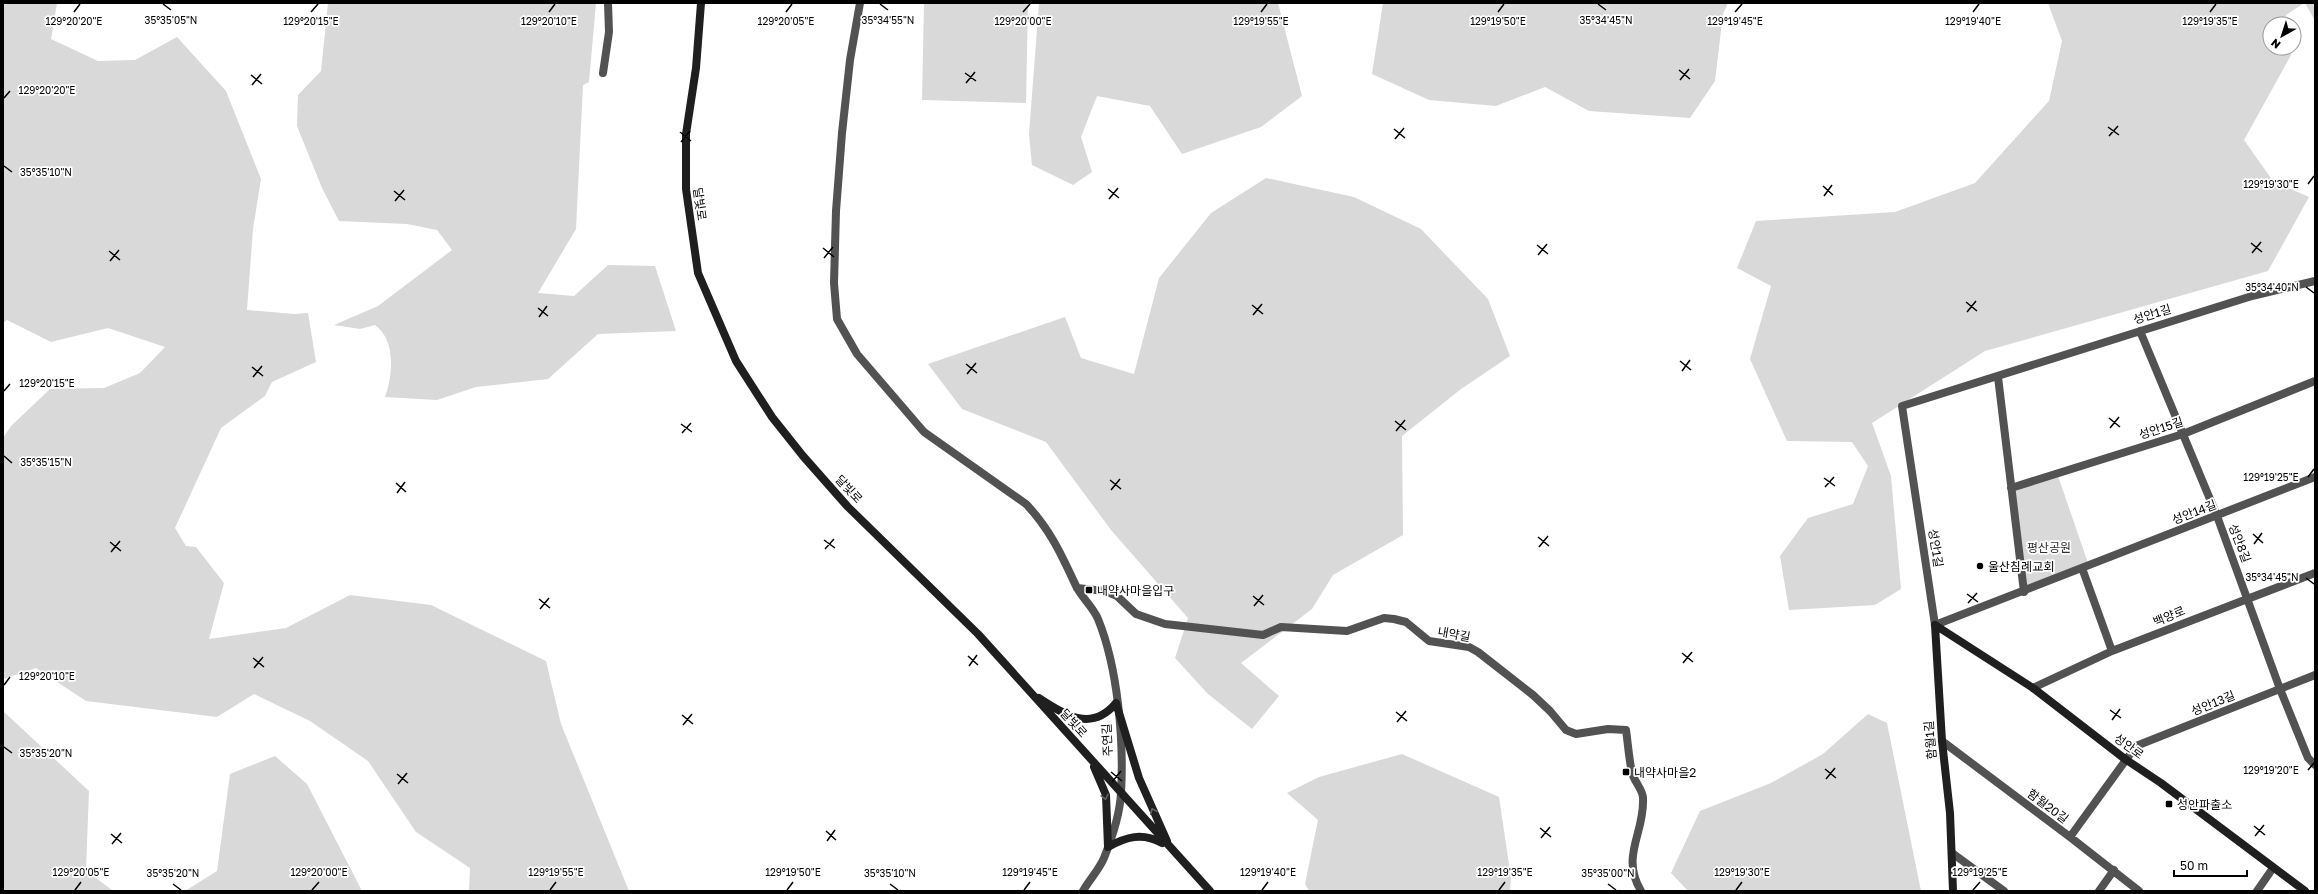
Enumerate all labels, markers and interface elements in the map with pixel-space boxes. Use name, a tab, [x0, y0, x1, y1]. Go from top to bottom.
text: 35°35'05"N	[145, 14, 197, 26]
text: 35°34'55"N	[862, 14, 914, 26]
text: 35°34'45"N	[1579, 14, 1633, 26]
text: 129°20'20"E	[46, 15, 102, 27]
text: 129°20'15"E	[283, 15, 339, 27]
text: 129°20'10"E	[521, 15, 577, 27]
text: 129°20'05"E	[758, 15, 814, 27]
text: 129°20'00"E	[994, 15, 1052, 27]
text: 129°19'55"E	[1233, 15, 1289, 27]
text: 129°19'50"E	[1470, 15, 1526, 27]
text: 129°19'45"E	[1707, 15, 1763, 27]
text: 129°19'40"E	[1945, 15, 2001, 27]
text: 129°19'35"E	[2182, 15, 2238, 27]
north arrow	[2262, 16, 2302, 56]
text: N	[2268, 36, 2283, 52]
text: 129°20'20"E	[19, 84, 75, 96]
text: 35°35'10"N	[20, 166, 72, 178]
text: 129°19'30"E	[2243, 178, 2299, 190]
street label: 달빛로	[690, 187, 710, 221]
text: 35°34'40"N	[2245, 281, 2299, 293]
street label: 성안1길	[2131, 301, 2173, 327]
text: 129°20'15"E	[19, 377, 75, 389]
street label: 성안15길	[2137, 414, 2185, 442]
text: 35°35'15"N	[20, 456, 72, 468]
text: 129°19'25"E	[2243, 471, 2299, 483]
street label: 달빛로	[832, 472, 866, 506]
street label: 성안14길	[2170, 497, 2218, 527]
street label: 성안8길	[2226, 521, 2254, 565]
street label: 성안1길	[1926, 528, 1946, 568]
park label: 평산공원	[2027, 540, 2071, 555]
place label: 울산침례교회	[1988, 559, 2054, 574]
marker: 울산침례교회	[1975, 561, 1985, 571]
text: 35°34'45"N	[2245, 571, 2299, 583]
place label: 내약사마을입구	[1097, 583, 1174, 598]
marker: 내약사마을입구	[1084, 585, 1094, 595]
street label: 백양로	[2151, 603, 2187, 629]
street label: 내약길	[1436, 624, 1472, 644]
text: 129°20'10"E	[19, 670, 75, 682]
street label: 성안13길	[2189, 687, 2237, 719]
street label: 달빛로	[1057, 706, 1091, 740]
street label: 함월1길	[1921, 720, 1939, 760]
street label: 주연길	[1099, 723, 1115, 757]
street label: 성안로	[2111, 730, 2147, 762]
text: 35°35'20"N	[20, 747, 72, 759]
text: 129°19'20"E	[2243, 764, 2299, 776]
place label: 내약사마을2	[1634, 765, 1696, 780]
marker: 내약사마을2	[1621, 767, 1631, 777]
street label: 함월20길	[2025, 786, 2071, 826]
one-way arrow	[1100, 793, 1108, 800]
place label: 성안파출소	[2177, 797, 2232, 812]
marker: 성안파출소	[2164, 799, 2174, 809]
one-way arrow	[1150, 808, 1158, 815]
scale bar	[2174, 852, 2247, 878]
text: 50 m	[2180, 858, 2208, 873]
text: 129°20'05"E	[53, 866, 109, 878]
text: 129°20'00"E	[290, 866, 348, 878]
text: 129°19'55"E	[528, 866, 584, 878]
text: 129°19'50"E	[765, 866, 821, 878]
text: 129°19'45"E	[1002, 866, 1058, 878]
text: 129°19'40"E	[1240, 866, 1296, 878]
text: 129°19'35"E	[1477, 866, 1533, 878]
text: 129°19'30"E	[1714, 866, 1770, 878]
text: 129°19'25"E	[1952, 866, 2008, 878]
text: 35°35'20"N	[147, 867, 199, 879]
text: 35°35'10"N	[864, 867, 916, 879]
text: 35°35'00"N	[1581, 867, 1635, 879]

